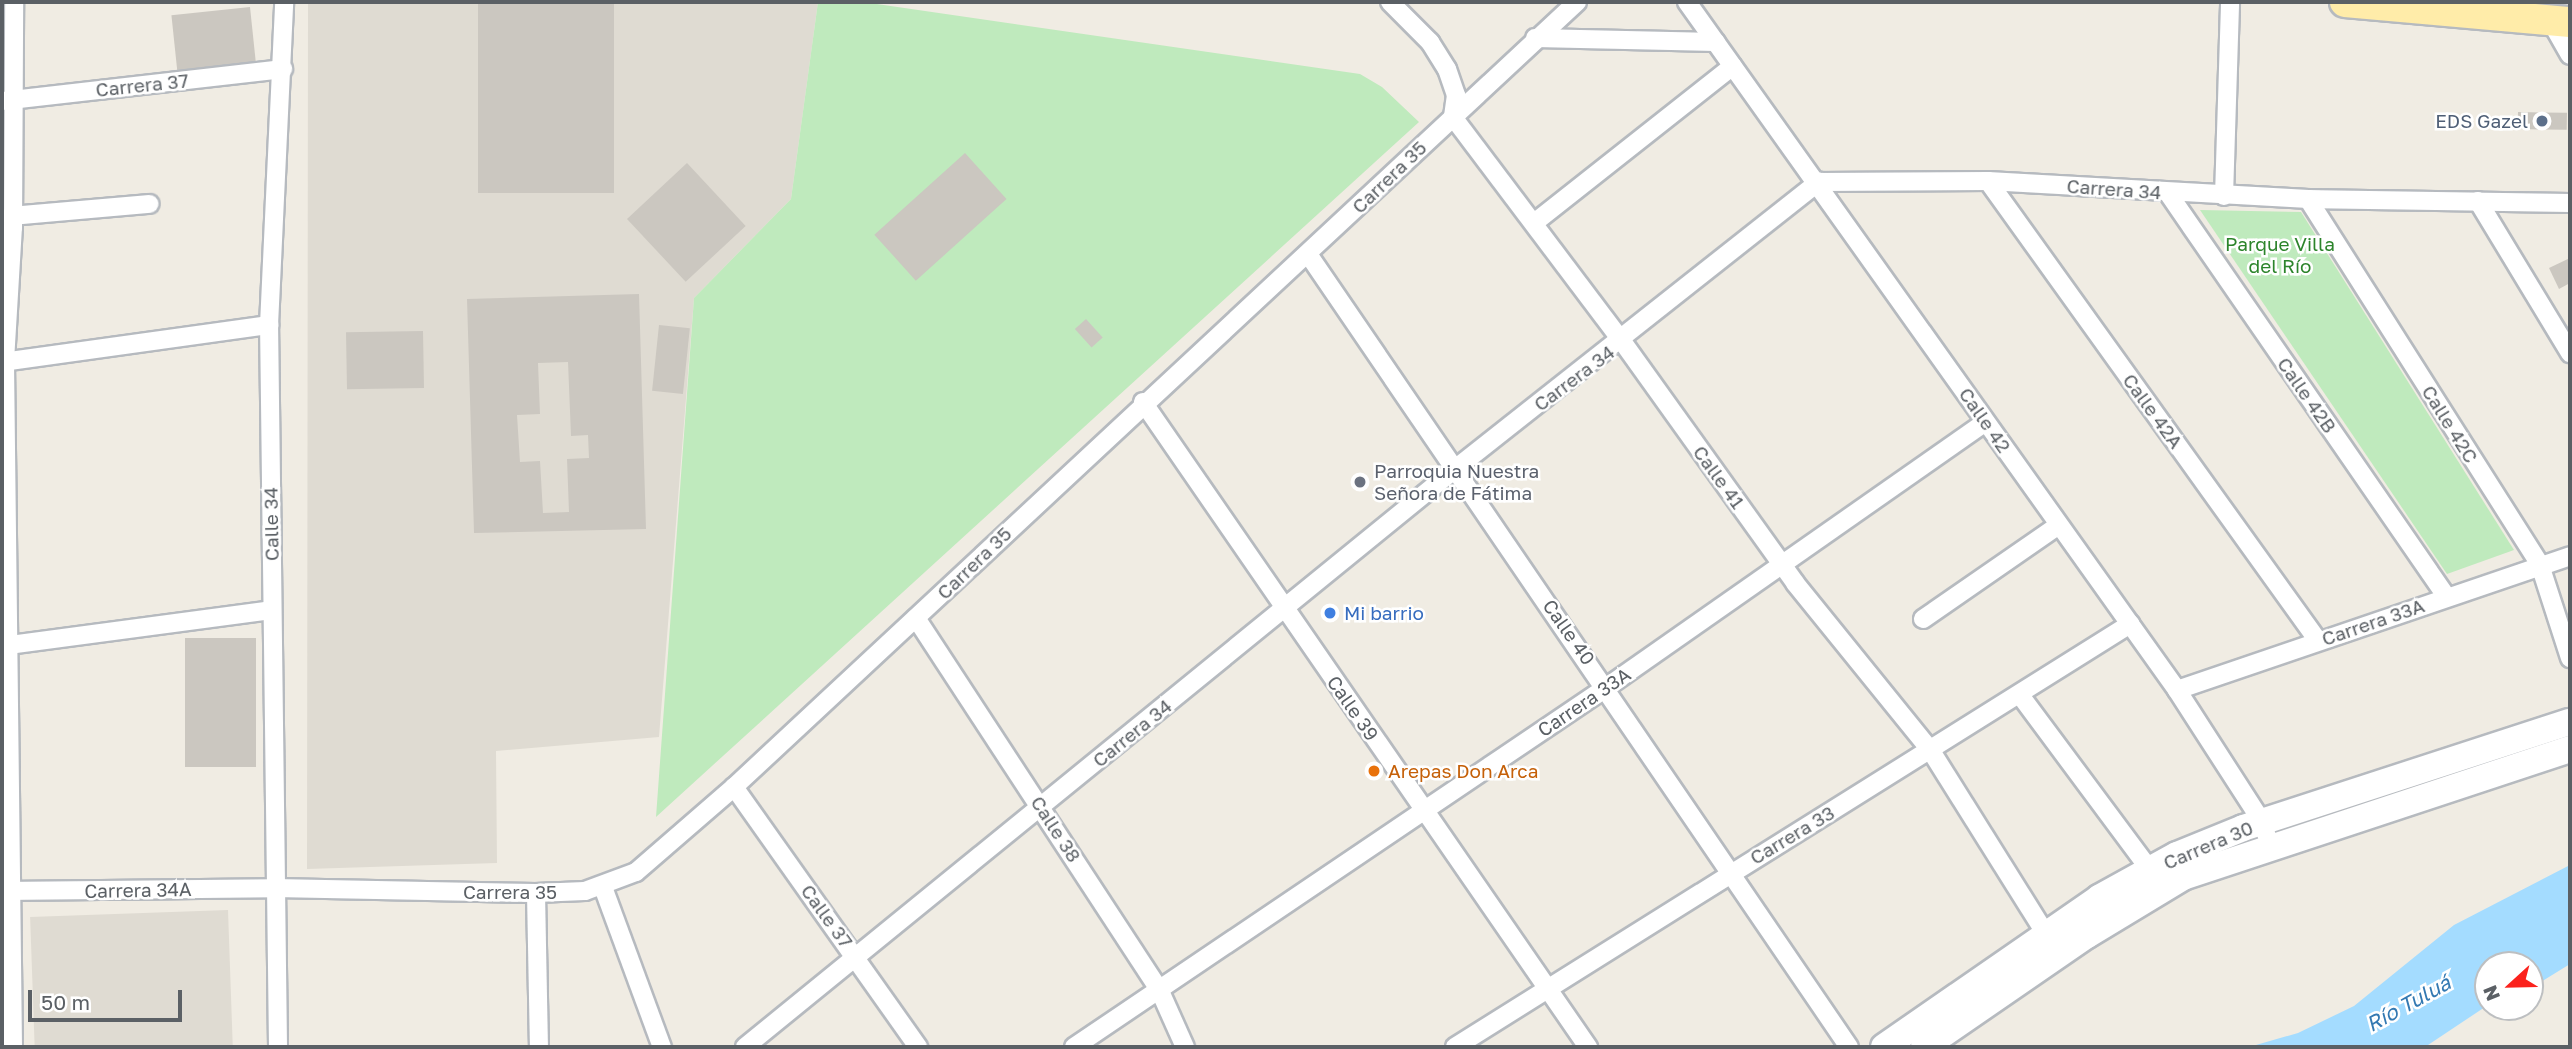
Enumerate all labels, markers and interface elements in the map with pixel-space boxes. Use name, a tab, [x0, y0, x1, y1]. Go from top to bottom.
street label: Carrera 37	[94, 69, 190, 101]
place label: EDS Gazel	[2435, 110, 2528, 132]
marker: EDS Gazel	[2534, 113, 2550, 129]
street label: Carrera 35	[1347, 136, 1431, 218]
street label: Carrera 34	[2066, 174, 2162, 204]
park label: Parque Villa del Río	[2225, 233, 2335, 277]
street label: Carrera 34	[1529, 340, 1619, 416]
street label: Calle 42B	[2273, 353, 2341, 437]
street label: Calle 42A	[2118, 369, 2188, 453]
street label: Calle 42C	[2417, 381, 2483, 467]
street label: Calle 42	[1954, 383, 2016, 457]
street label: Calle 41	[1689, 441, 1749, 513]
place label: Parroquia Nuestra Señora de Fátima	[1374, 460, 1539, 504]
marker: Parroquia Nuestra Señora de Fátima	[1352, 474, 1368, 490]
street label: Calle 34	[259, 487, 283, 561]
street label: Carrera 35	[932, 522, 1016, 604]
street label: Carrera 33A	[2319, 594, 2427, 650]
street label: Calle 40	[1538, 595, 1600, 669]
place label: Mi barrio	[1344, 602, 1424, 624]
marker: Mi barrio	[1322, 605, 1338, 621]
street label: Carrera 33A	[1533, 663, 1635, 741]
street label: Calle 39	[1322, 671, 1384, 745]
street label: Carrera 34	[1088, 694, 1176, 772]
place label: Arepas Don Arca	[1388, 760, 1538, 782]
marker: Arepas Don Arca	[1366, 763, 1382, 779]
street label: Calle 38	[1026, 792, 1086, 866]
street label: Carrera 33	[1746, 801, 1838, 869]
street label: Carrera 30	[2160, 816, 2256, 874]
street label: Carrera 34A	[84, 878, 192, 902]
street label: Calle 37	[796, 880, 858, 952]
street label: Carrera 35	[463, 881, 557, 903]
north arrow	[2474, 951, 2544, 1021]
water label: Río Tuluá	[2361, 969, 2455, 1037]
scale bar	[32, 976, 186, 1020]
text: N	[2478, 982, 2504, 1004]
text: 50 m	[41, 989, 90, 1015]

